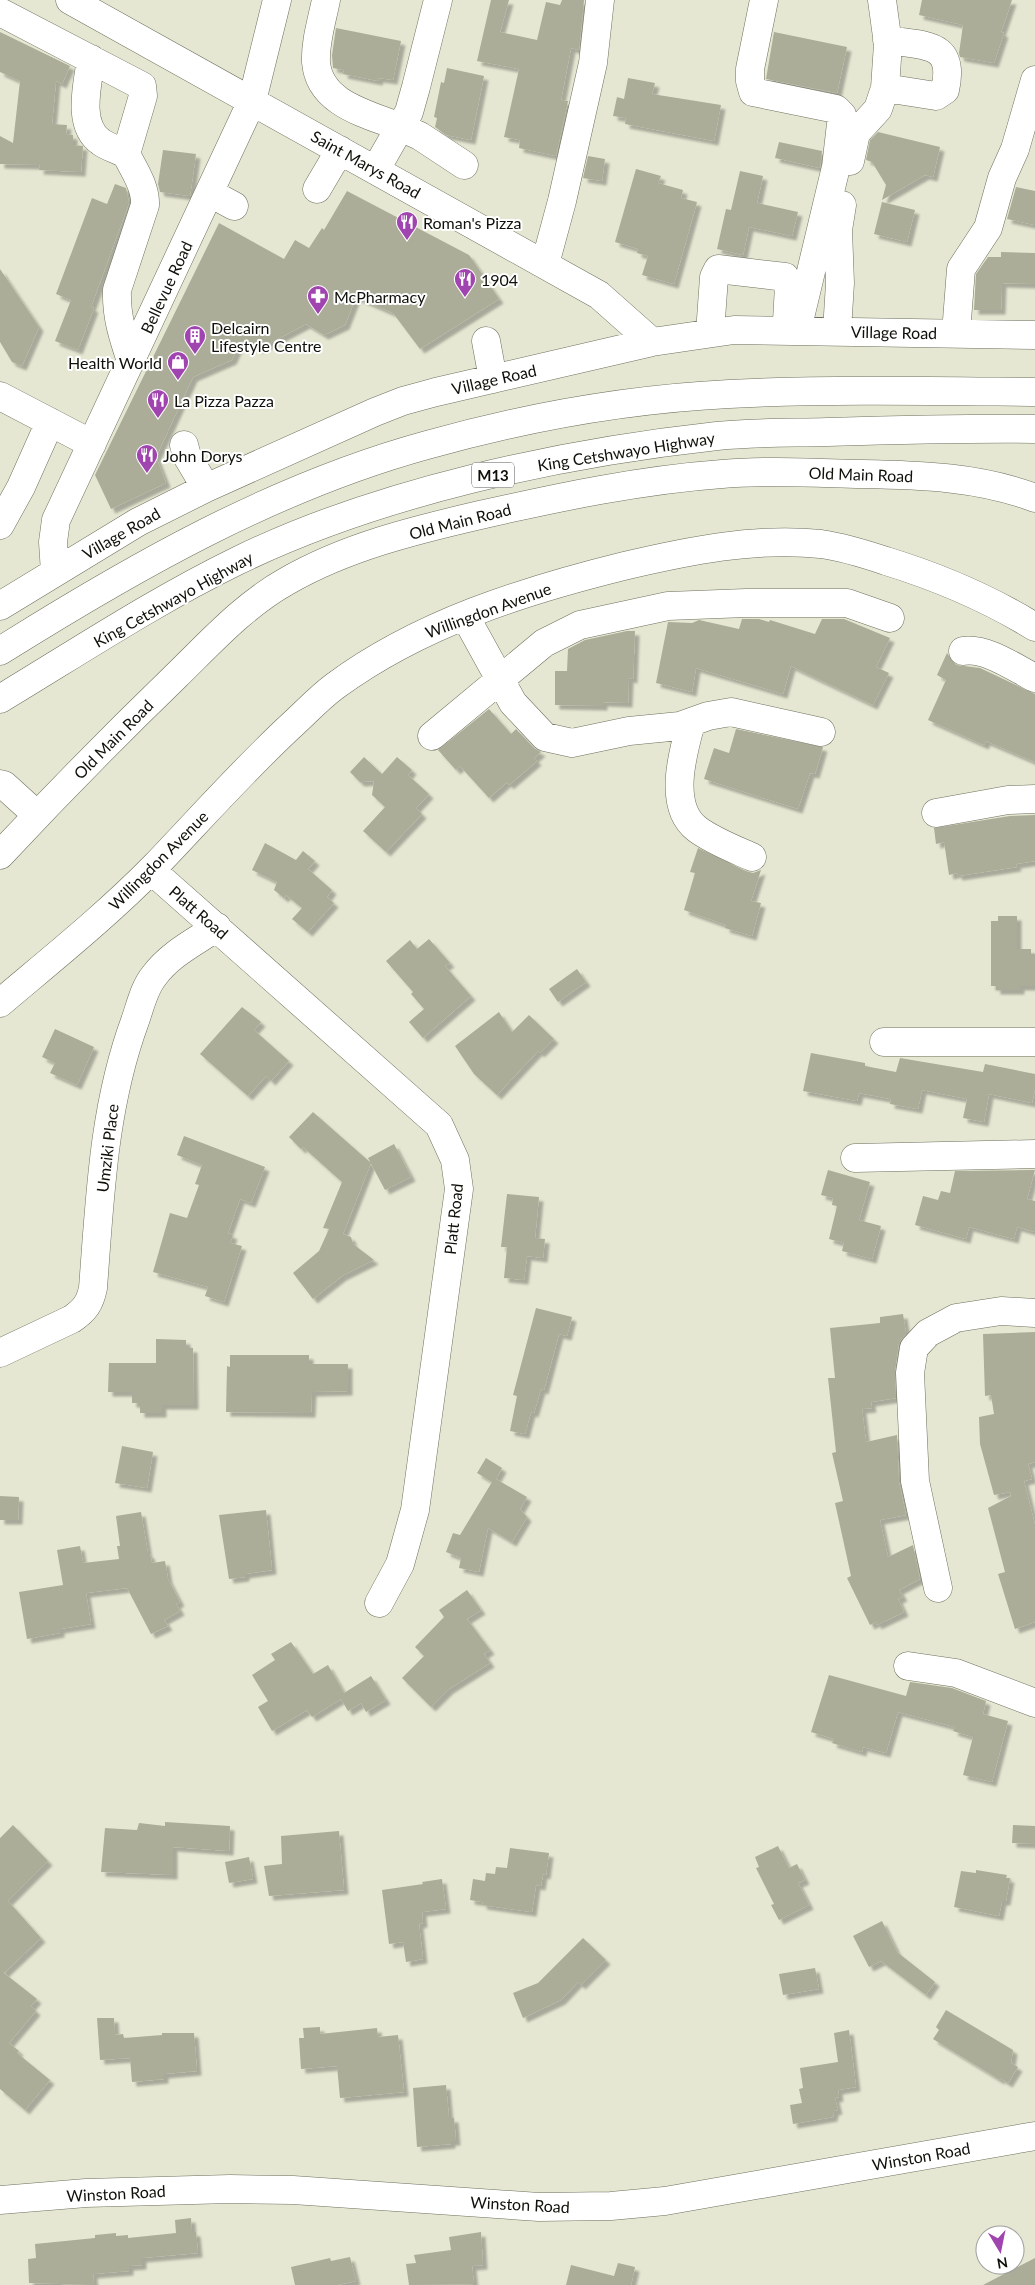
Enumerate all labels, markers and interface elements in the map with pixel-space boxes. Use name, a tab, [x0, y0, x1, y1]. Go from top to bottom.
street label: Saint Marys Road	[308, 126, 424, 202]
restaurant icon: Roman's Pizza	[395, 210, 419, 241]
place label: Roman's Pizza	[423, 213, 521, 232]
street label: Bellevue Road	[136, 238, 196, 336]
restaurant icon: 1904	[453, 267, 477, 298]
place label: 1904	[481, 270, 518, 289]
pharmacy icon: McPharmacy	[306, 284, 330, 315]
place label: McPharmacy	[334, 287, 426, 306]
place label: Delcairn Lifestyle Centre	[211, 318, 322, 355]
street label: Village Road	[851, 322, 937, 342]
building icon: Delcairn Lifestyle Centre	[183, 324, 207, 355]
shop icon: Health World	[166, 350, 190, 381]
place label: Health World	[68, 353, 162, 372]
street label: Village Road	[450, 360, 538, 398]
restaurant icon: La Pizza Pazza	[146, 388, 170, 419]
place label: La Pizza Pazza	[174, 391, 274, 410]
street label: King Cetshwayo Highway	[536, 427, 717, 474]
restaurant icon: John Dorys	[135, 443, 159, 474]
place label: John Dorys	[163, 446, 243, 465]
road number: M13	[472, 462, 514, 488]
street label: Old Main Road	[808, 463, 914, 485]
street label: Old Main Road	[407, 499, 513, 543]
street label: Village Road	[79, 503, 163, 563]
street label: King Cetshwayo Highway	[90, 547, 257, 651]
street label: Willingdon Avenue	[423, 578, 553, 642]
street label: Old Main Road	[69, 695, 157, 783]
street label: Willingdon Avenue	[104, 806, 212, 914]
street label: Platt Road	[166, 881, 232, 943]
street label: Umziki Place	[92, 1103, 122, 1193]
street label: Platt Road	[440, 1182, 466, 1256]
street label: Winston Road	[870, 2138, 972, 2174]
street label: Winston Road	[66, 2181, 166, 2205]
street label: Winston Road	[470, 2192, 570, 2216]
north arrow	[975, 2225, 1025, 2275]
text: N	[996, 2254, 1009, 2273]

